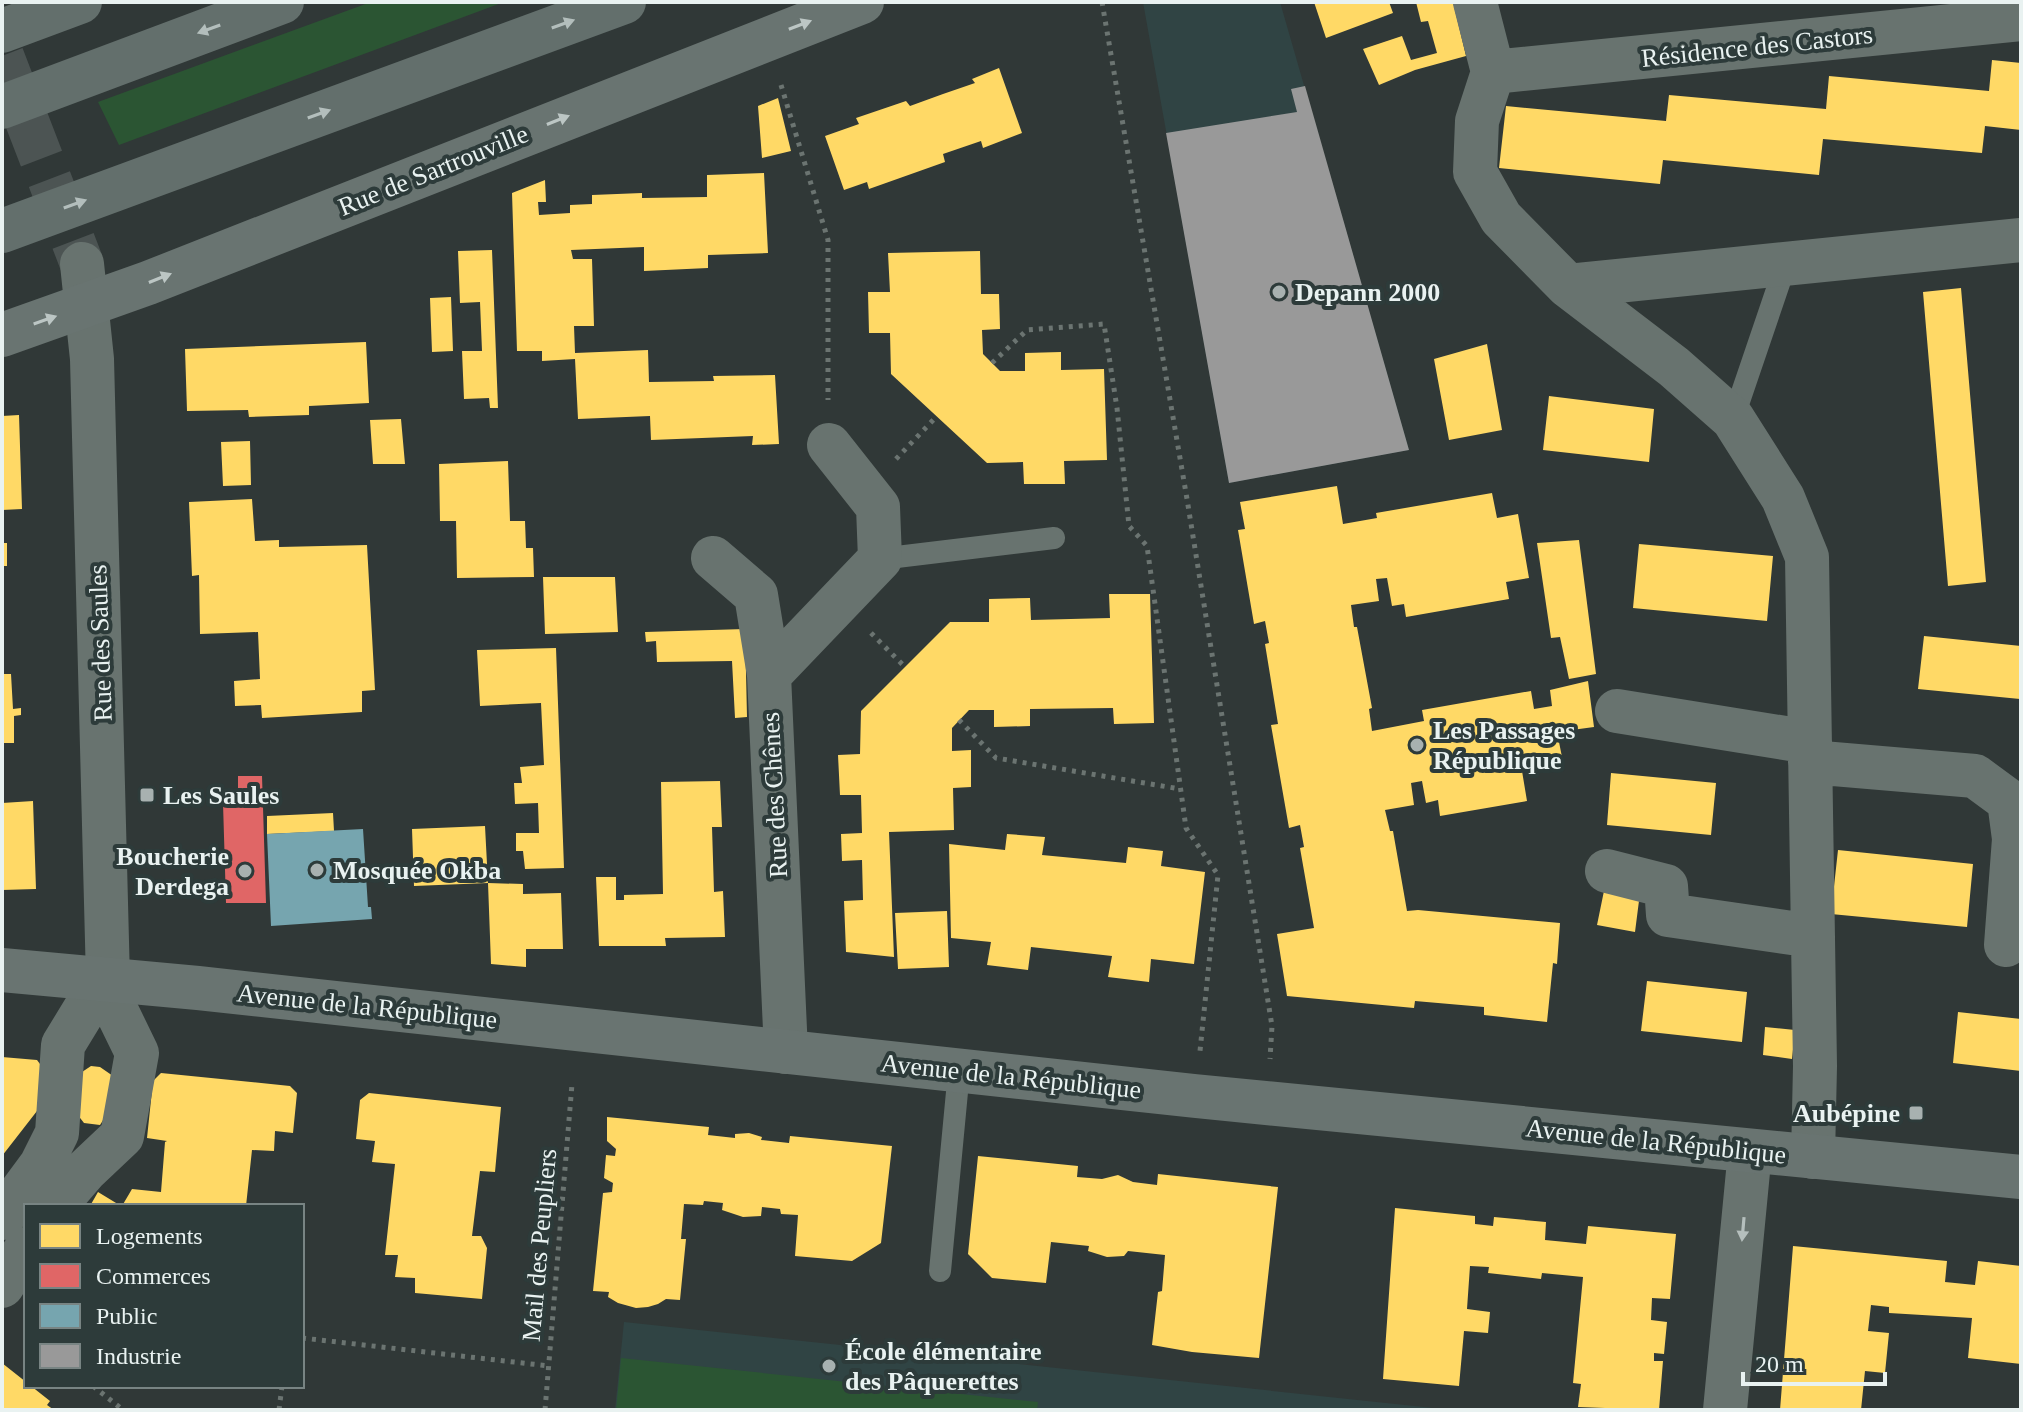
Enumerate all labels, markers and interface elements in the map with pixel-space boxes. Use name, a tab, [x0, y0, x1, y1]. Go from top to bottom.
one-way arrow	[551, 18, 575, 30]
one-way arrow	[788, 18, 812, 31]
street label: Résidence des Castors	[1640, 20, 1874, 73]
one-way arrow	[197, 23, 221, 36]
one-way arrow	[307, 108, 331, 120]
one-way arrow	[546, 113, 570, 126]
street label: Rue de Sartrouville	[334, 119, 532, 222]
one-way arrow	[63, 197, 87, 210]
one-way arrow	[148, 271, 172, 284]
place label: Depann 2000	[1295, 278, 1440, 307]
marker: Depann 2000	[1270, 283, 1288, 301]
one-way arrow	[33, 314, 57, 326]
street label: Rue des Saules	[83, 564, 118, 722]
street label: Rue des Chênes	[756, 711, 793, 879]
place label: Les Passages République	[1433, 716, 1575, 775]
marker: Les Passages République	[1408, 736, 1426, 754]
place label: Les Saules	[163, 781, 279, 810]
marker: Les Saules	[138, 786, 156, 804]
place label: Boucherie Derdega	[116, 842, 229, 901]
place label: Mosquée Okba	[333, 856, 501, 885]
marker: Mosquée Okba	[308, 861, 326, 879]
marker: Boucherie Derdega	[236, 862, 254, 880]
street label: Avenue de la République	[235, 978, 499, 1035]
street label: Avenue de la République	[879, 1048, 1143, 1105]
place label: Aubépine	[1793, 1099, 1900, 1128]
marker: Aubépine	[1907, 1104, 1925, 1122]
street label: Avenue de la République	[1524, 1113, 1788, 1170]
street label: Mail des Peupliers	[517, 1147, 562, 1343]
legend	[24, 1204, 304, 1388]
one-way arrow	[1736, 1217, 1749, 1242]
text: Logements	[96, 1223, 203, 1249]
text: Commerces	[96, 1263, 211, 1289]
text: Public	[96, 1303, 157, 1329]
scale bar	[1743, 1336, 1885, 1386]
place label: École élémentaire des Pâquerettes	[845, 1337, 1042, 1396]
text: Industrie	[96, 1343, 181, 1369]
text: 20 m	[1755, 1351, 1804, 1377]
marker: École élémentaire des Pâquerettes	[820, 1357, 838, 1375]

